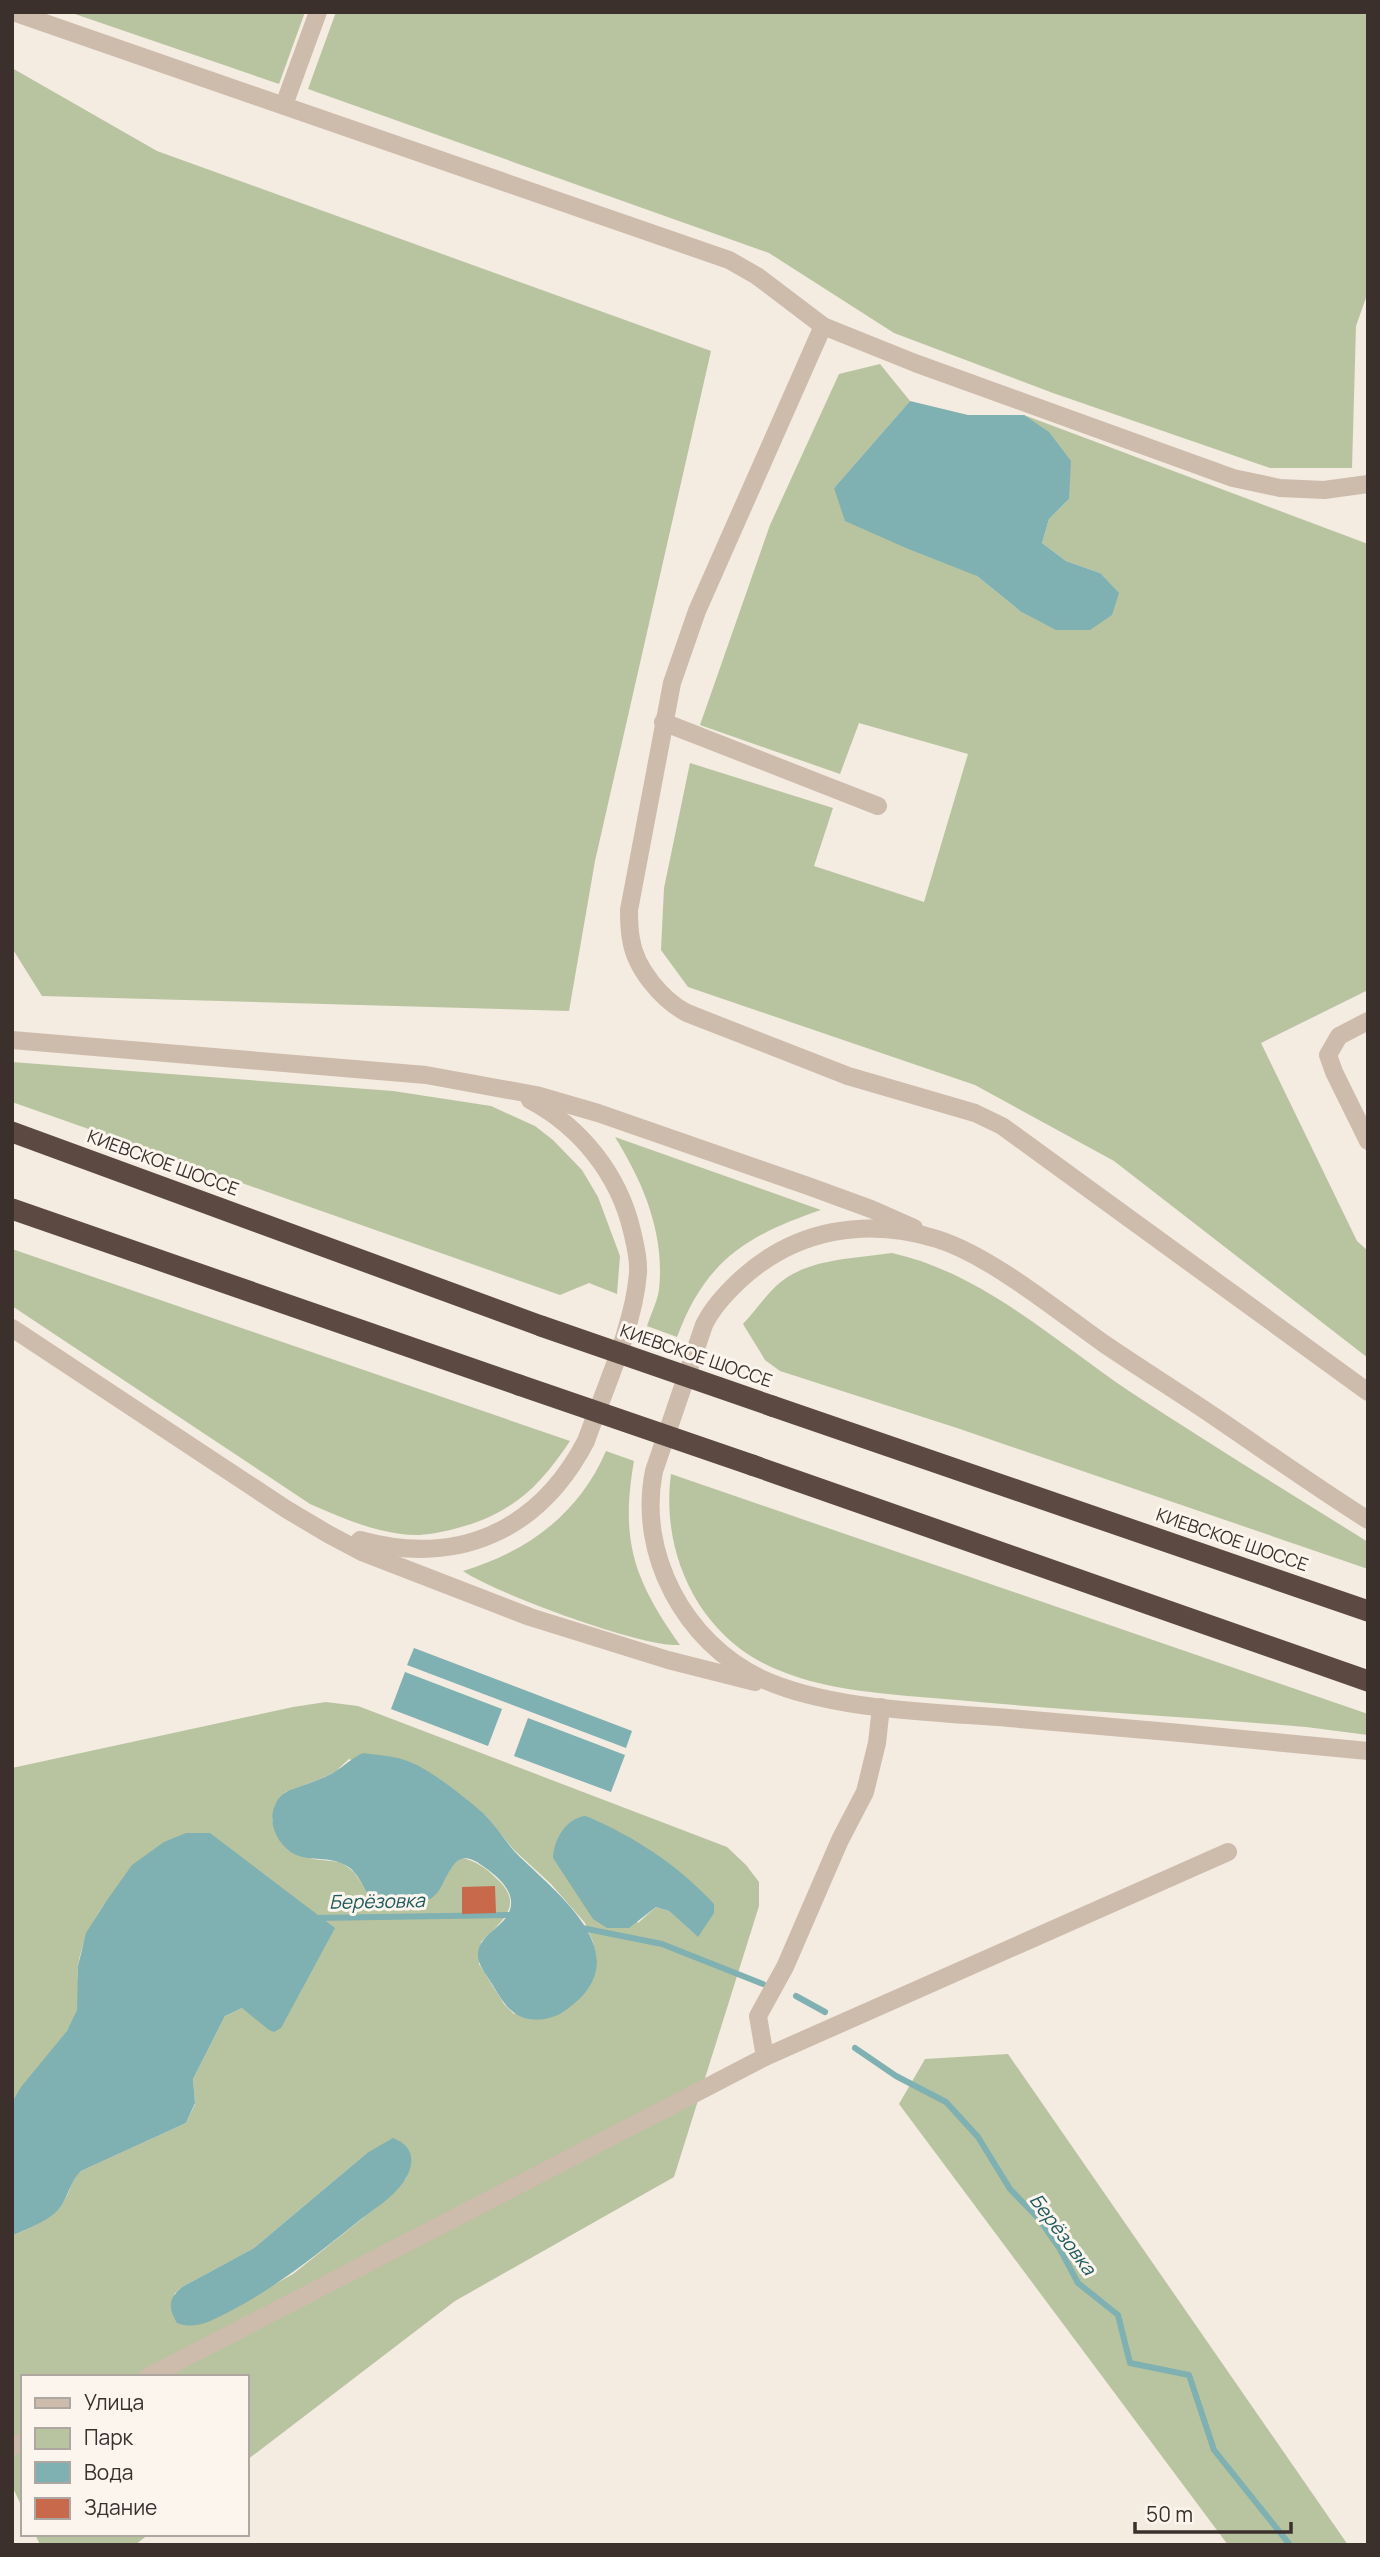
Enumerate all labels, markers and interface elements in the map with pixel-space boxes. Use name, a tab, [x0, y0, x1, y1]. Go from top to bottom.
street label: КИЕВСКОЕ ШОССЕ	[84, 1124, 242, 1201]
street label: КИЕВСКОЕ ШОССЕ	[617, 1318, 776, 1392]
street label: КИЕВСКОЕ ШОССЕ	[1153, 1502, 1312, 1576]
water label: Берёзовка	[329, 1887, 426, 1915]
water label: Берёзовка	[1024, 2188, 1103, 2281]
legend	[21, 2375, 248, 2536]
text: Улица	[84, 2388, 144, 2416]
text: Парк	[84, 2423, 134, 2451]
text: Вода	[84, 2458, 134, 2486]
scale bar	[1135, 2490, 1291, 2534]
text: Здание	[84, 2493, 157, 2521]
text: 50 m	[1146, 2500, 1193, 2528]

